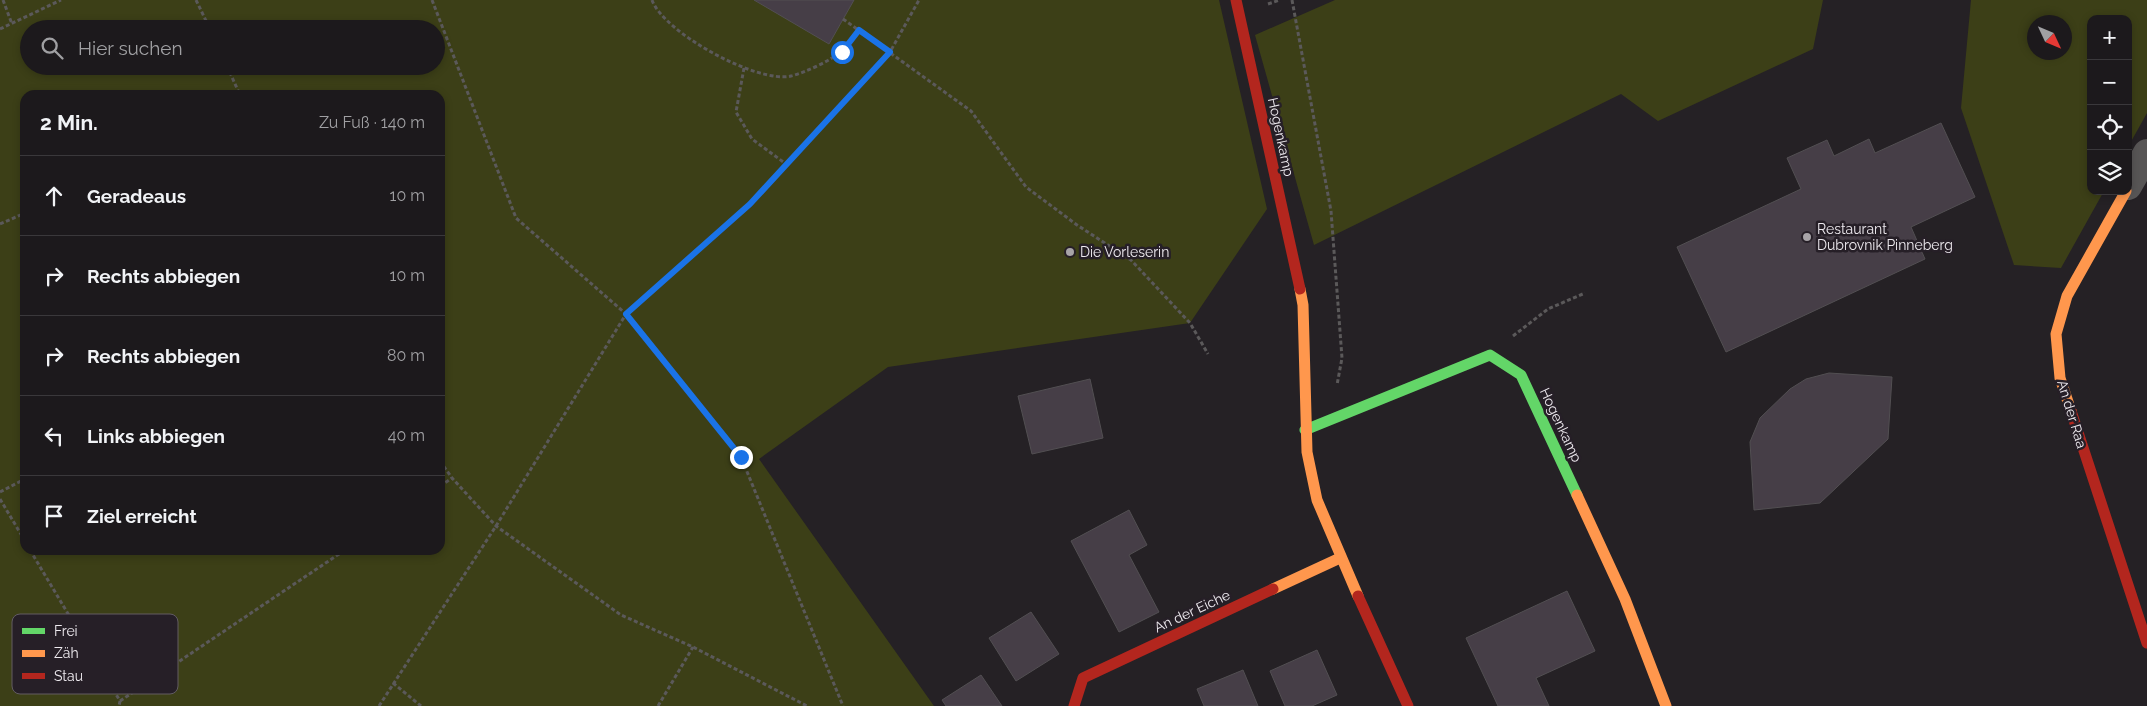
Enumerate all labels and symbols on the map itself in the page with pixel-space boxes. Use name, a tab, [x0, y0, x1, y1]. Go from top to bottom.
north arrow	[2027, 15, 2072, 60]
route start	[831, 41, 854, 64]
street label: Hogenkamp	[1265, 96, 1297, 178]
place label: Restaurant Dubrovnik Pinneberg	[1817, 221, 1953, 253]
marker: Restaurant Dubrovnik Pinneberg	[1801, 231, 1813, 243]
place label: Die Vorleserin	[1080, 244, 1169, 260]
marker: Die Vorleserin	[1064, 246, 1076, 258]
street label: An der Raa	[2054, 378, 2090, 450]
street label: Hogenkamp	[1537, 385, 1585, 465]
route end	[730, 446, 753, 469]
street label: An der Eiche	[1151, 586, 1233, 636]
legend	[12, 614, 178, 694]
text: Frei	[54, 623, 78, 639]
text: Zäh	[54, 645, 79, 661]
text: Stau	[54, 668, 83, 684]

